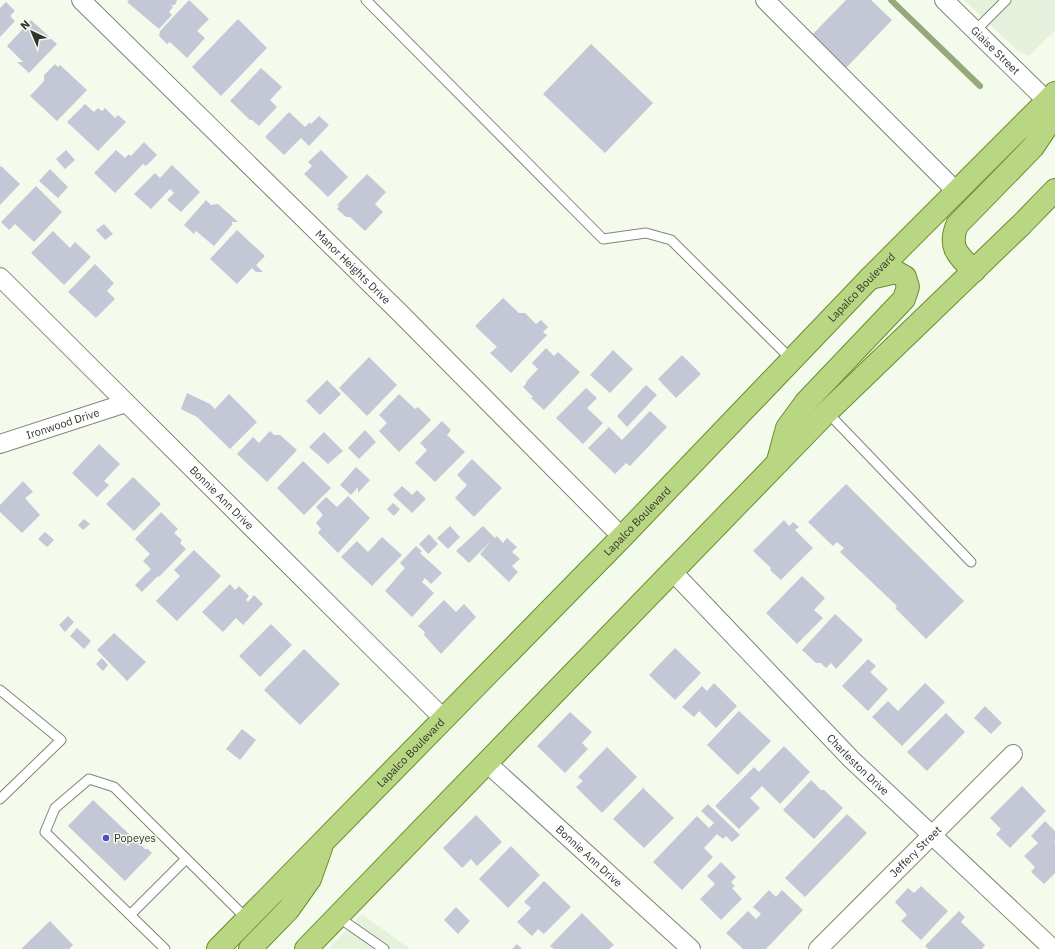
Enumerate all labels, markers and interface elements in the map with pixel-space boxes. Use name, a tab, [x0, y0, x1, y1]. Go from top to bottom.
north arrow	[12, 12, 52, 52]
text: N	[17, 17, 33, 33]
street label: Giaise Street	[968, 23, 1023, 78]
street label: Manor Heights Drive	[312, 227, 394, 307]
street label: Lapalco Boulevard	[825, 250, 898, 325]
street label: Ironwood Drive	[24, 405, 101, 442]
street label: Bonnie Ann Drive	[187, 463, 257, 533]
street label: Lapalco Boulevard	[601, 483, 674, 559]
street label: Lapalco Boulevard	[374, 715, 447, 790]
street label: Charleston Drive	[824, 731, 892, 798]
street label: Bonnie Ann Drive	[553, 822, 625, 890]
street label: Jeffery Street	[887, 823, 944, 880]
place label: Popeyes	[114, 831, 156, 845]
marker: Popeyes	[101, 833, 111, 843]

